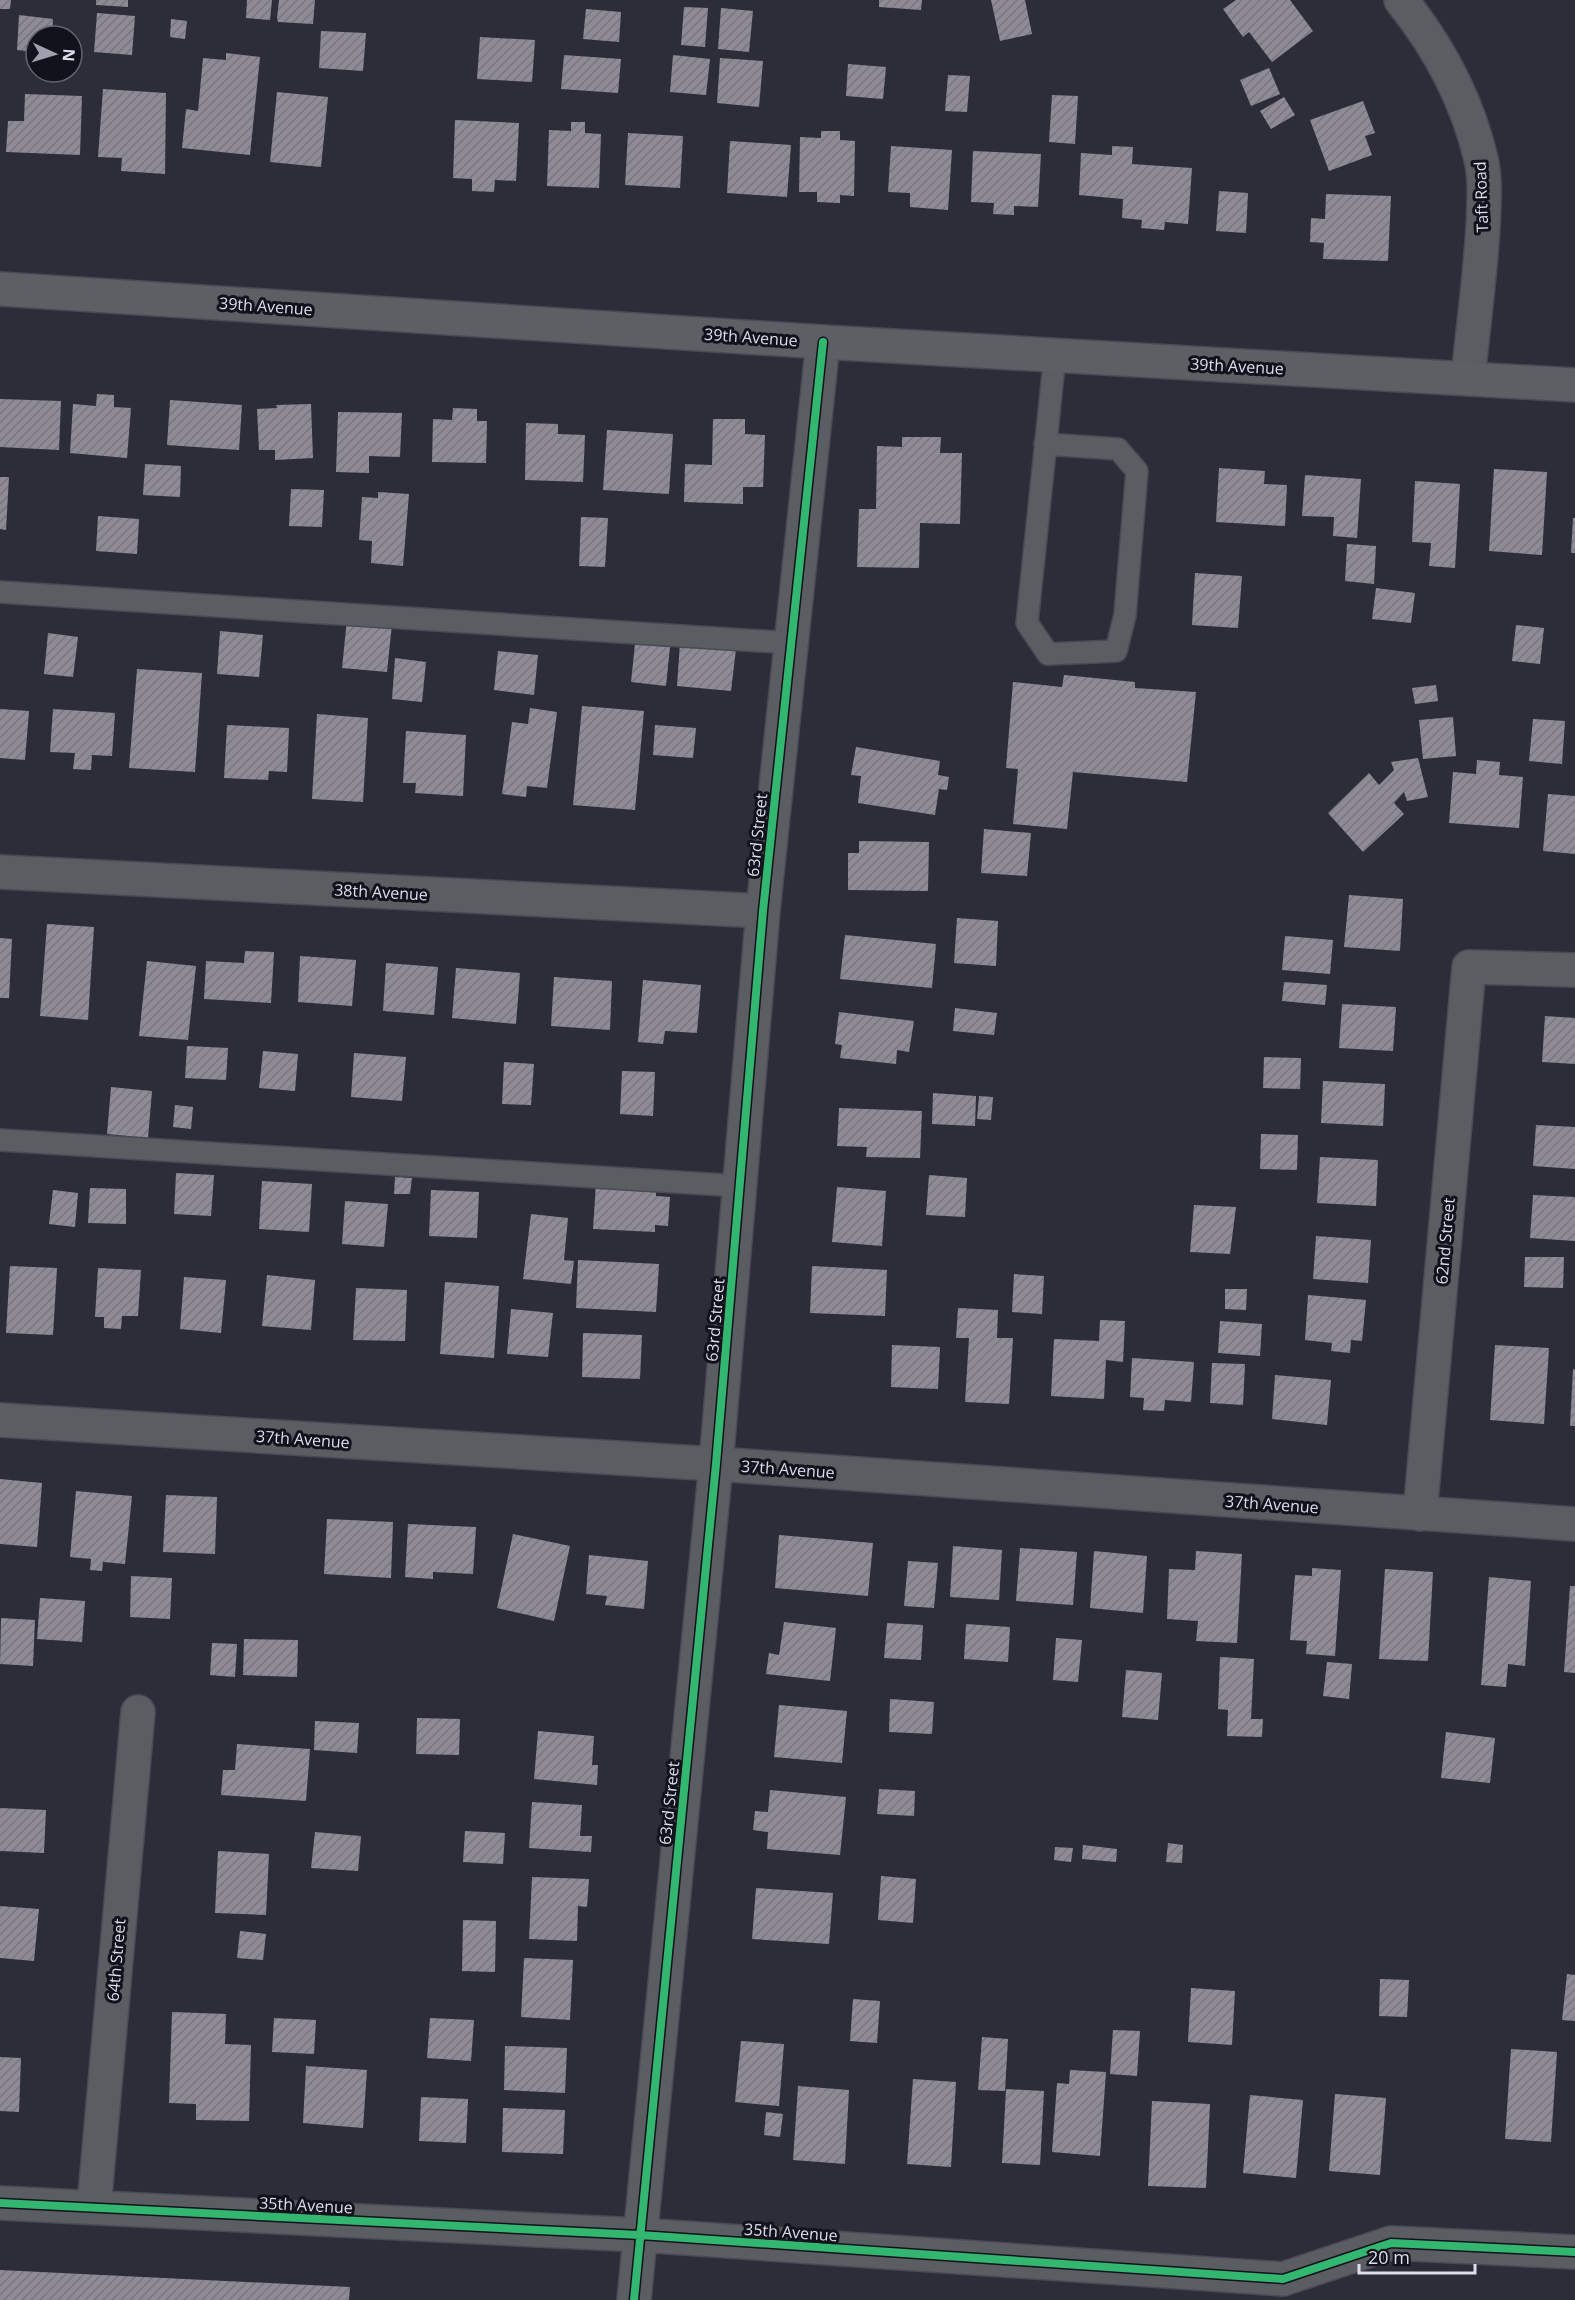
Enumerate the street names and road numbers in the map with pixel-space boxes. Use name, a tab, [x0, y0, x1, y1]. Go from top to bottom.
street label: Taft Road	[1469, 161, 1493, 233]
street label: 39th Avenue	[219, 292, 314, 320]
street label: 39th Avenue	[704, 323, 799, 351]
street label: 39th Avenue	[1190, 353, 1284, 379]
street label: 63rd Street	[742, 792, 772, 878]
street label: 38th Avenue	[334, 879, 428, 905]
street label: 62nd Street	[1430, 1197, 1460, 1285]
street label: 63rd Street	[700, 1277, 730, 1363]
street label: 37th Avenue	[256, 1425, 351, 1453]
street label: 37th Avenue	[741, 1455, 836, 1483]
street label: 37th Avenue	[1225, 1490, 1320, 1518]
street label: 63rd Street	[654, 1760, 684, 1846]
street label: 64th Street	[101, 1918, 131, 2002]
street label: 35th Avenue	[259, 2192, 353, 2218]
street label: 35th Avenue	[744, 2218, 839, 2246]

